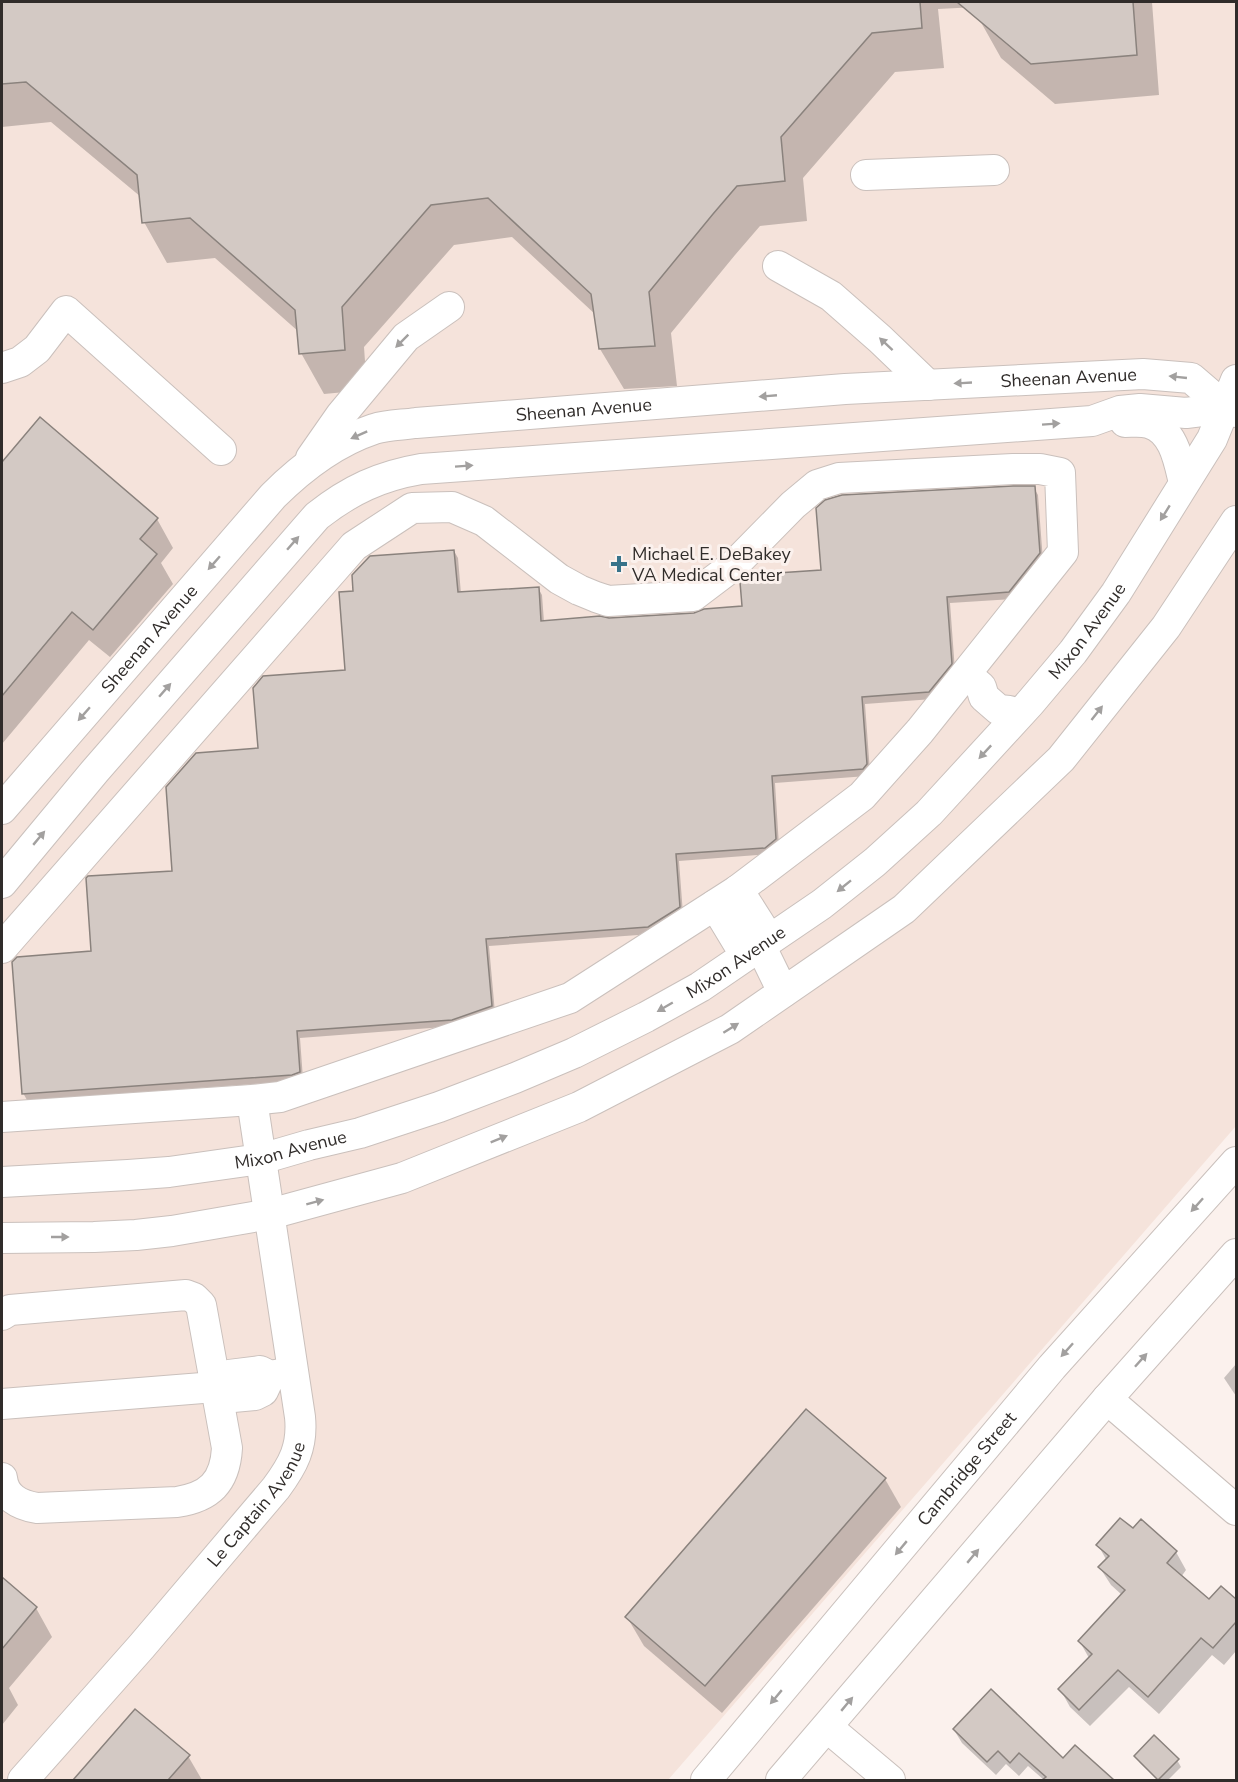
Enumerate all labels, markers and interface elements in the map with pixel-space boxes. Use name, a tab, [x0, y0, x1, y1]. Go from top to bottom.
one-way arrow	[396, 334, 410, 348]
one-way arrow	[879, 338, 893, 352]
street label: Sheenan Avenue	[1000, 362, 1137, 393]
one-way arrow	[1169, 372, 1188, 382]
one-way arrow	[953, 378, 972, 387]
one-way arrow	[759, 391, 778, 401]
street label: Sheenan Avenue	[515, 392, 653, 427]
one-way arrow	[1042, 419, 1061, 429]
one-way arrow	[351, 431, 368, 440]
one-way arrow	[455, 461, 474, 471]
one-way arrow	[1160, 505, 1171, 521]
one-way arrow	[286, 535, 300, 550]
place label: Michael E. DeBakey VA Medical Center	[631, 542, 791, 587]
one-way arrow	[208, 555, 221, 571]
marker: Michael E. DeBakey VA Medical Center	[610, 555, 628, 573]
street label: Mixon Avenue	[1043, 578, 1131, 684]
street label: Sheenan Avenue	[96, 579, 203, 698]
one-way arrow	[158, 683, 171, 698]
one-way arrow	[1091, 705, 1104, 721]
one-way arrow	[78, 706, 91, 721]
one-way arrow	[979, 744, 992, 759]
one-way arrow	[32, 831, 45, 846]
one-way arrow	[836, 880, 852, 893]
street label: Mixon Avenue	[682, 920, 790, 1004]
one-way arrow	[657, 1001, 673, 1012]
one-way arrow	[723, 1022, 739, 1033]
street label: Mixon Avenue	[233, 1125, 349, 1175]
one-way arrow	[490, 1134, 508, 1143]
one-way arrow	[306, 1197, 324, 1206]
one-way arrow	[1190, 1198, 1204, 1213]
one-way arrow	[50, 1232, 69, 1242]
one-way arrow	[1061, 1342, 1074, 1357]
one-way arrow	[1134, 1353, 1147, 1368]
street label: Cambridge Street	[912, 1406, 1022, 1531]
street label: Le Captain Avenue	[202, 1439, 311, 1572]
one-way arrow	[894, 1540, 907, 1556]
one-way arrow	[966, 1549, 979, 1564]
one-way arrow	[769, 1689, 782, 1705]
one-way arrow	[840, 1697, 853, 1712]

